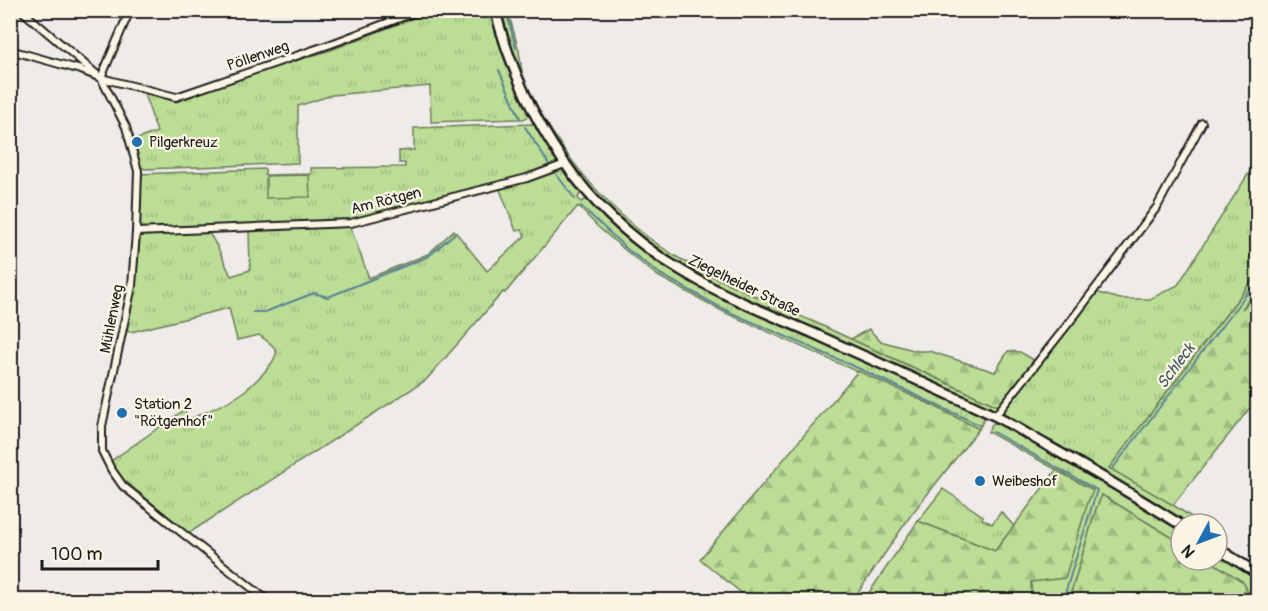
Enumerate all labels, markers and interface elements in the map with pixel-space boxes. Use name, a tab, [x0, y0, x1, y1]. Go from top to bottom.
street label: Pöllenweg	[225, 37, 291, 75]
place label: Pilgerkreuz	[149, 133, 218, 152]
marker: Pilgerkreuz	[130, 135, 144, 149]
street label: Am Rötgen	[349, 183, 423, 219]
street label: Ziegelheider Straße	[685, 251, 804, 322]
street label: Mühlenweg	[96, 283, 128, 355]
water label: Schleck	[1153, 338, 1200, 393]
place label: Station 2 "Rötgenhof"	[134, 395, 213, 431]
marker: Station 2 "Rötgenhof"	[115, 406, 129, 420]
place label: Weibeshof	[992, 472, 1058, 491]
marker: Weibeshof	[973, 474, 987, 488]
north arrow	[1169, 512, 1229, 572]
scale bar	[42, 533, 158, 571]
text: N	[1177, 540, 1200, 562]
text: 100 m	[51, 543, 103, 566]

